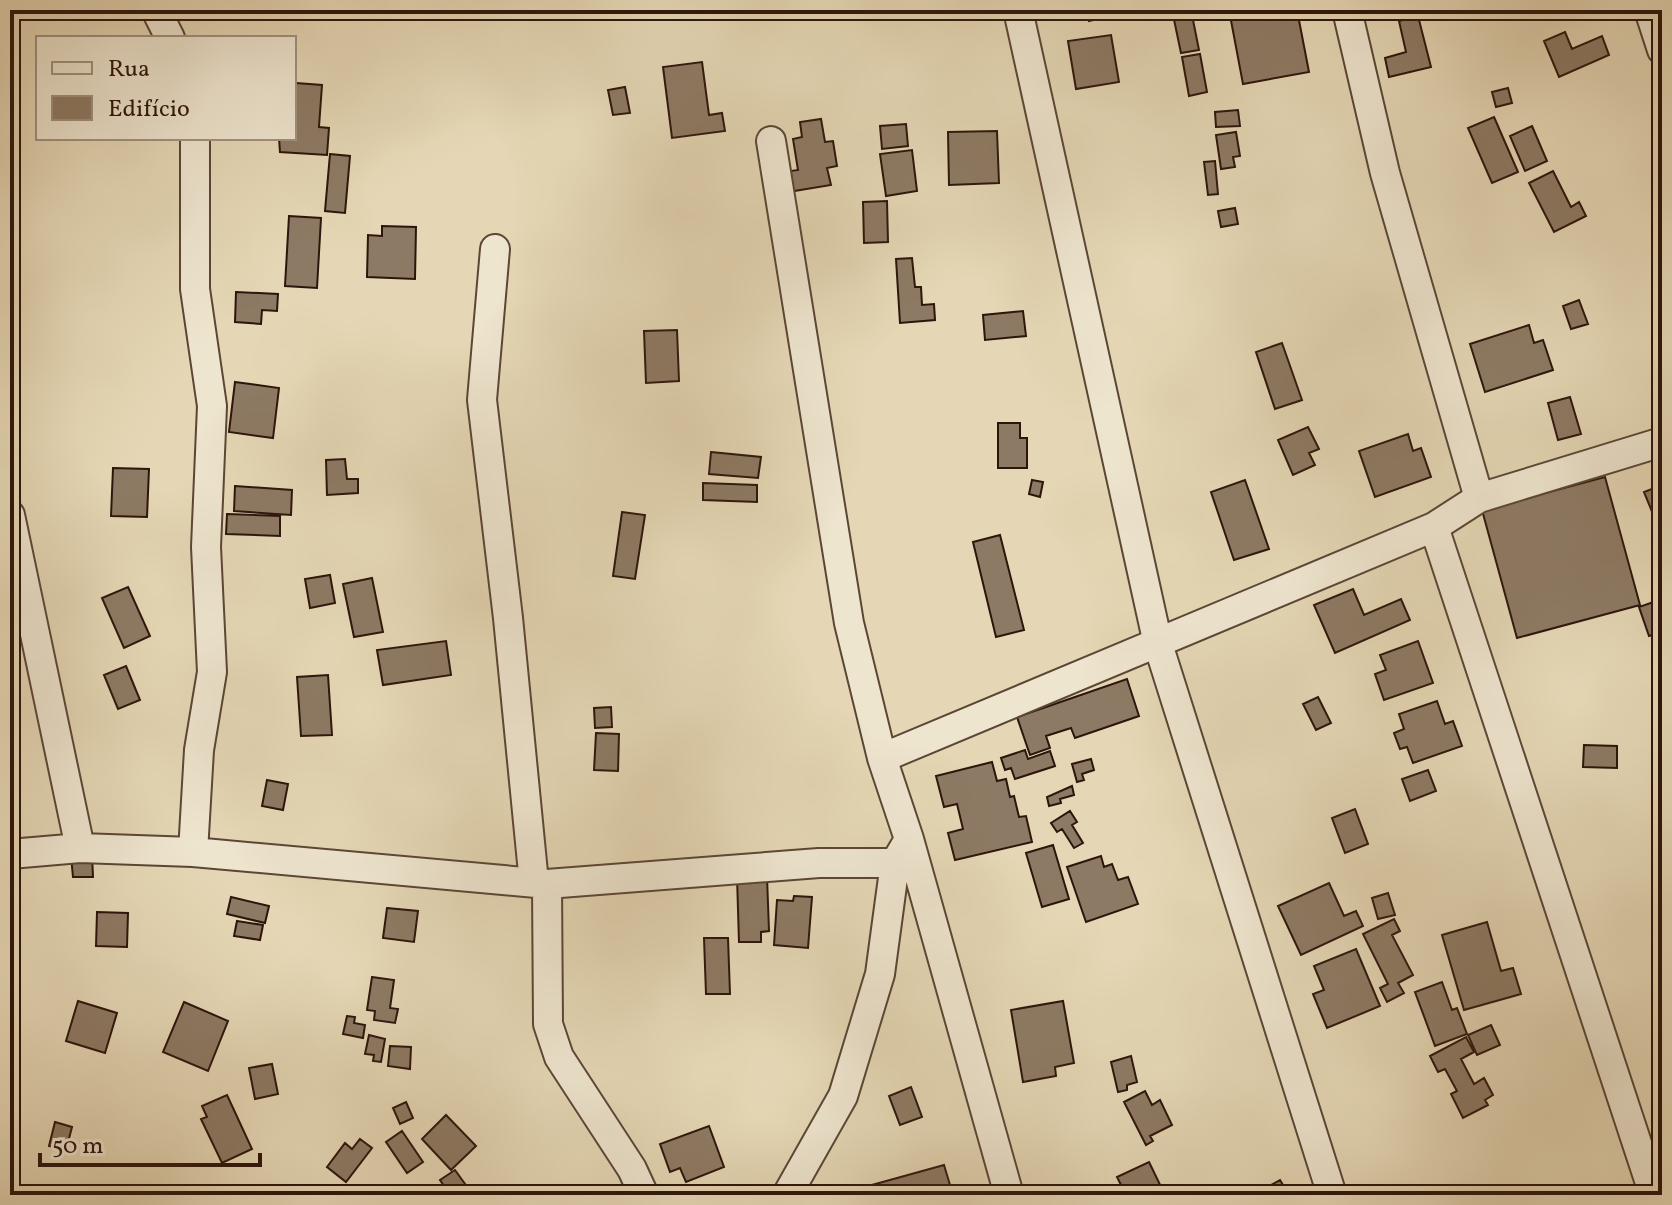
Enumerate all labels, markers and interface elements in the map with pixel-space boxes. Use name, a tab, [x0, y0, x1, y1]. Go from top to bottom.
legend	[36, 36, 296, 140]
text: Rua	[108, 53, 150, 87]
text: Edifício	[108, 93, 190, 127]
scale bar	[40, 1117, 260, 1167]
text: 50 m	[52, 1130, 104, 1164]

